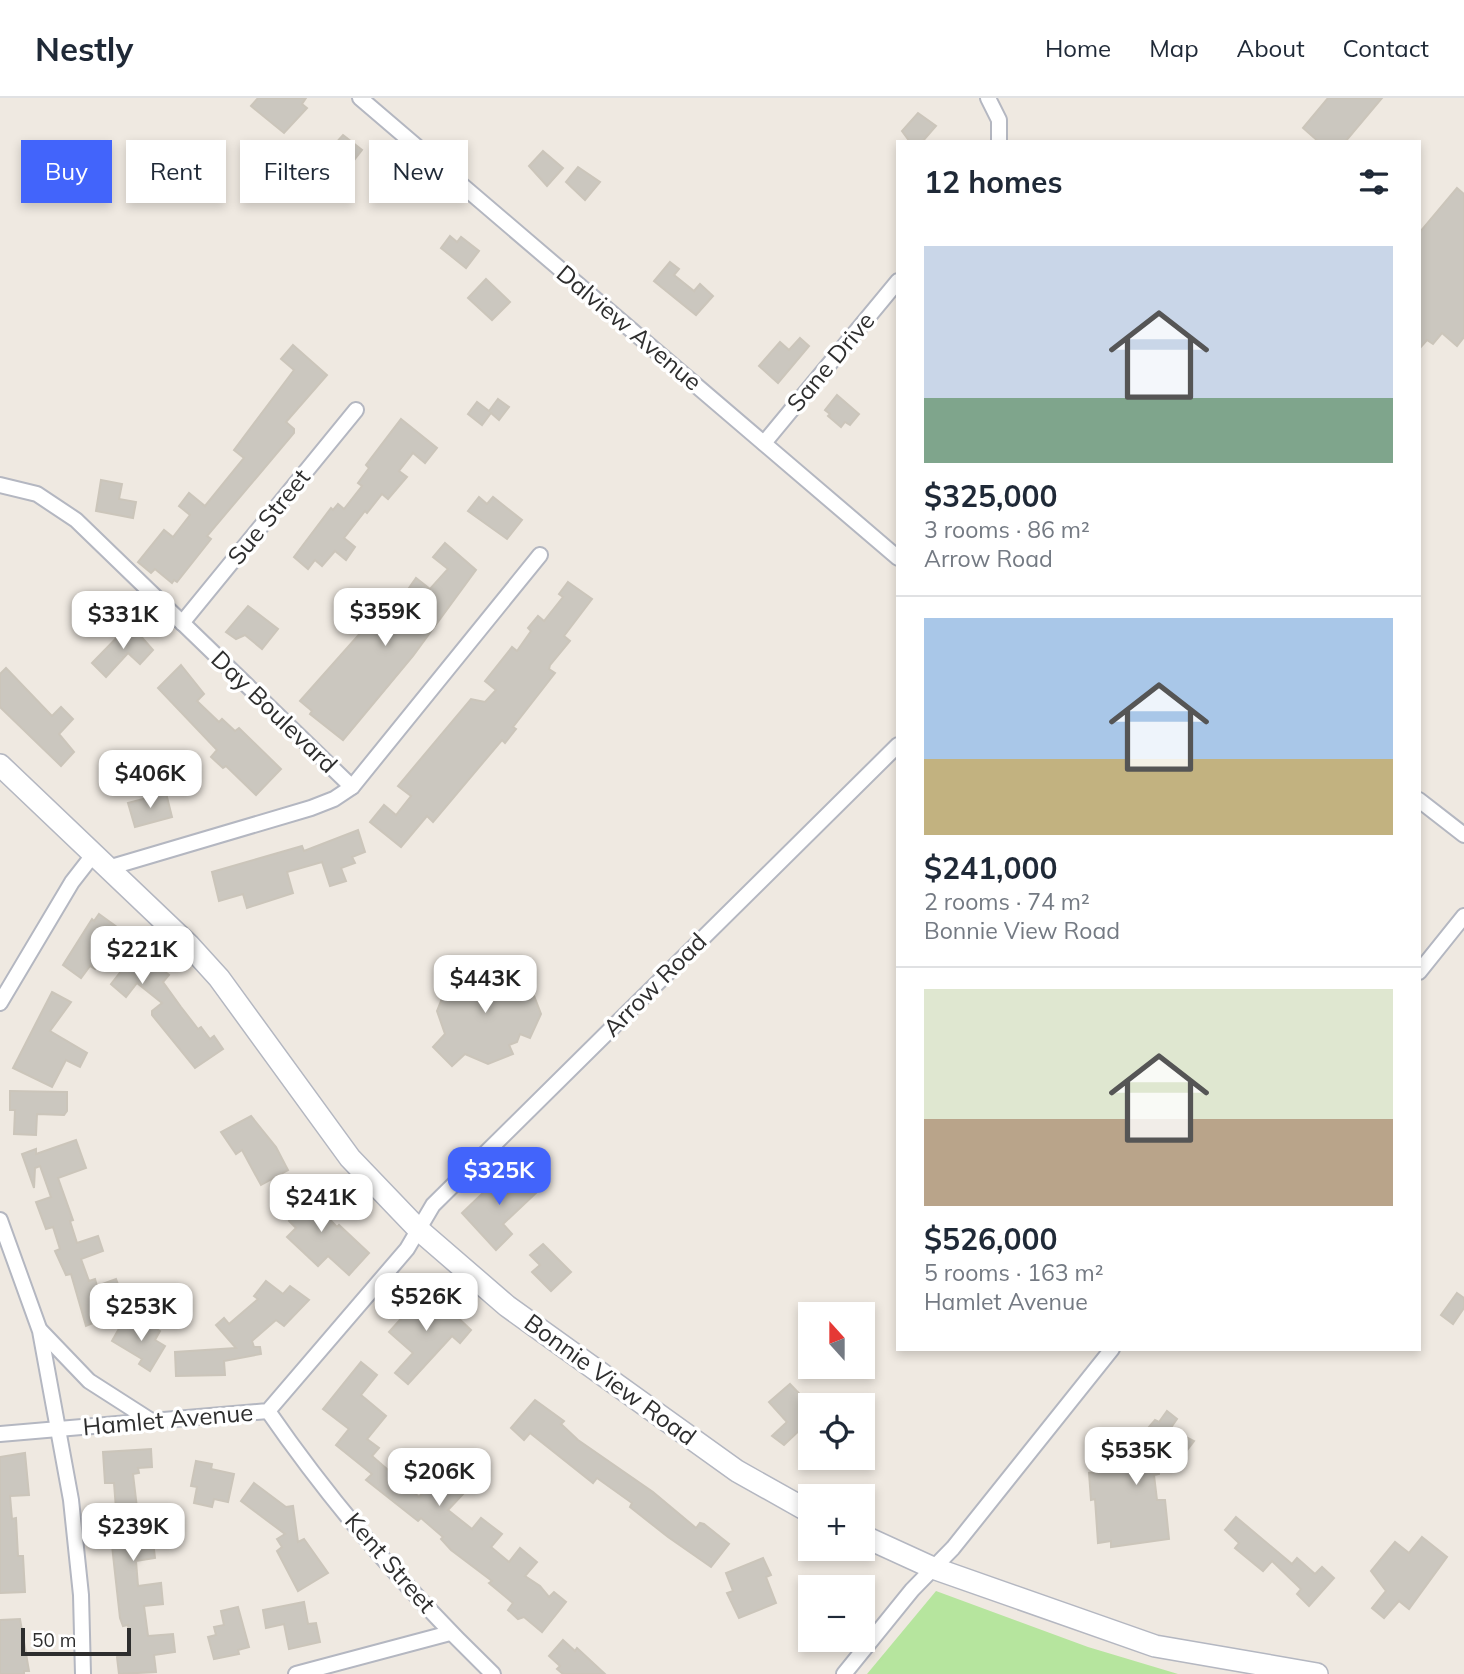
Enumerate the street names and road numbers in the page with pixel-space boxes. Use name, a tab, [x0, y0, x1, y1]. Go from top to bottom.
street label: Dalview Avenue	[551, 258, 708, 397]
street label: Sane Drive	[780, 305, 881, 417]
street label: Sue Street	[221, 462, 316, 570]
street label: Day Boulevard	[205, 644, 344, 779]
street label: Arrow Road	[596, 926, 712, 1042]
street label: Bonnie View Road	[519, 1307, 702, 1451]
street label: Hamlet Avenue	[81, 1397, 254, 1441]
street label: Kent Street	[339, 1506, 442, 1619]

